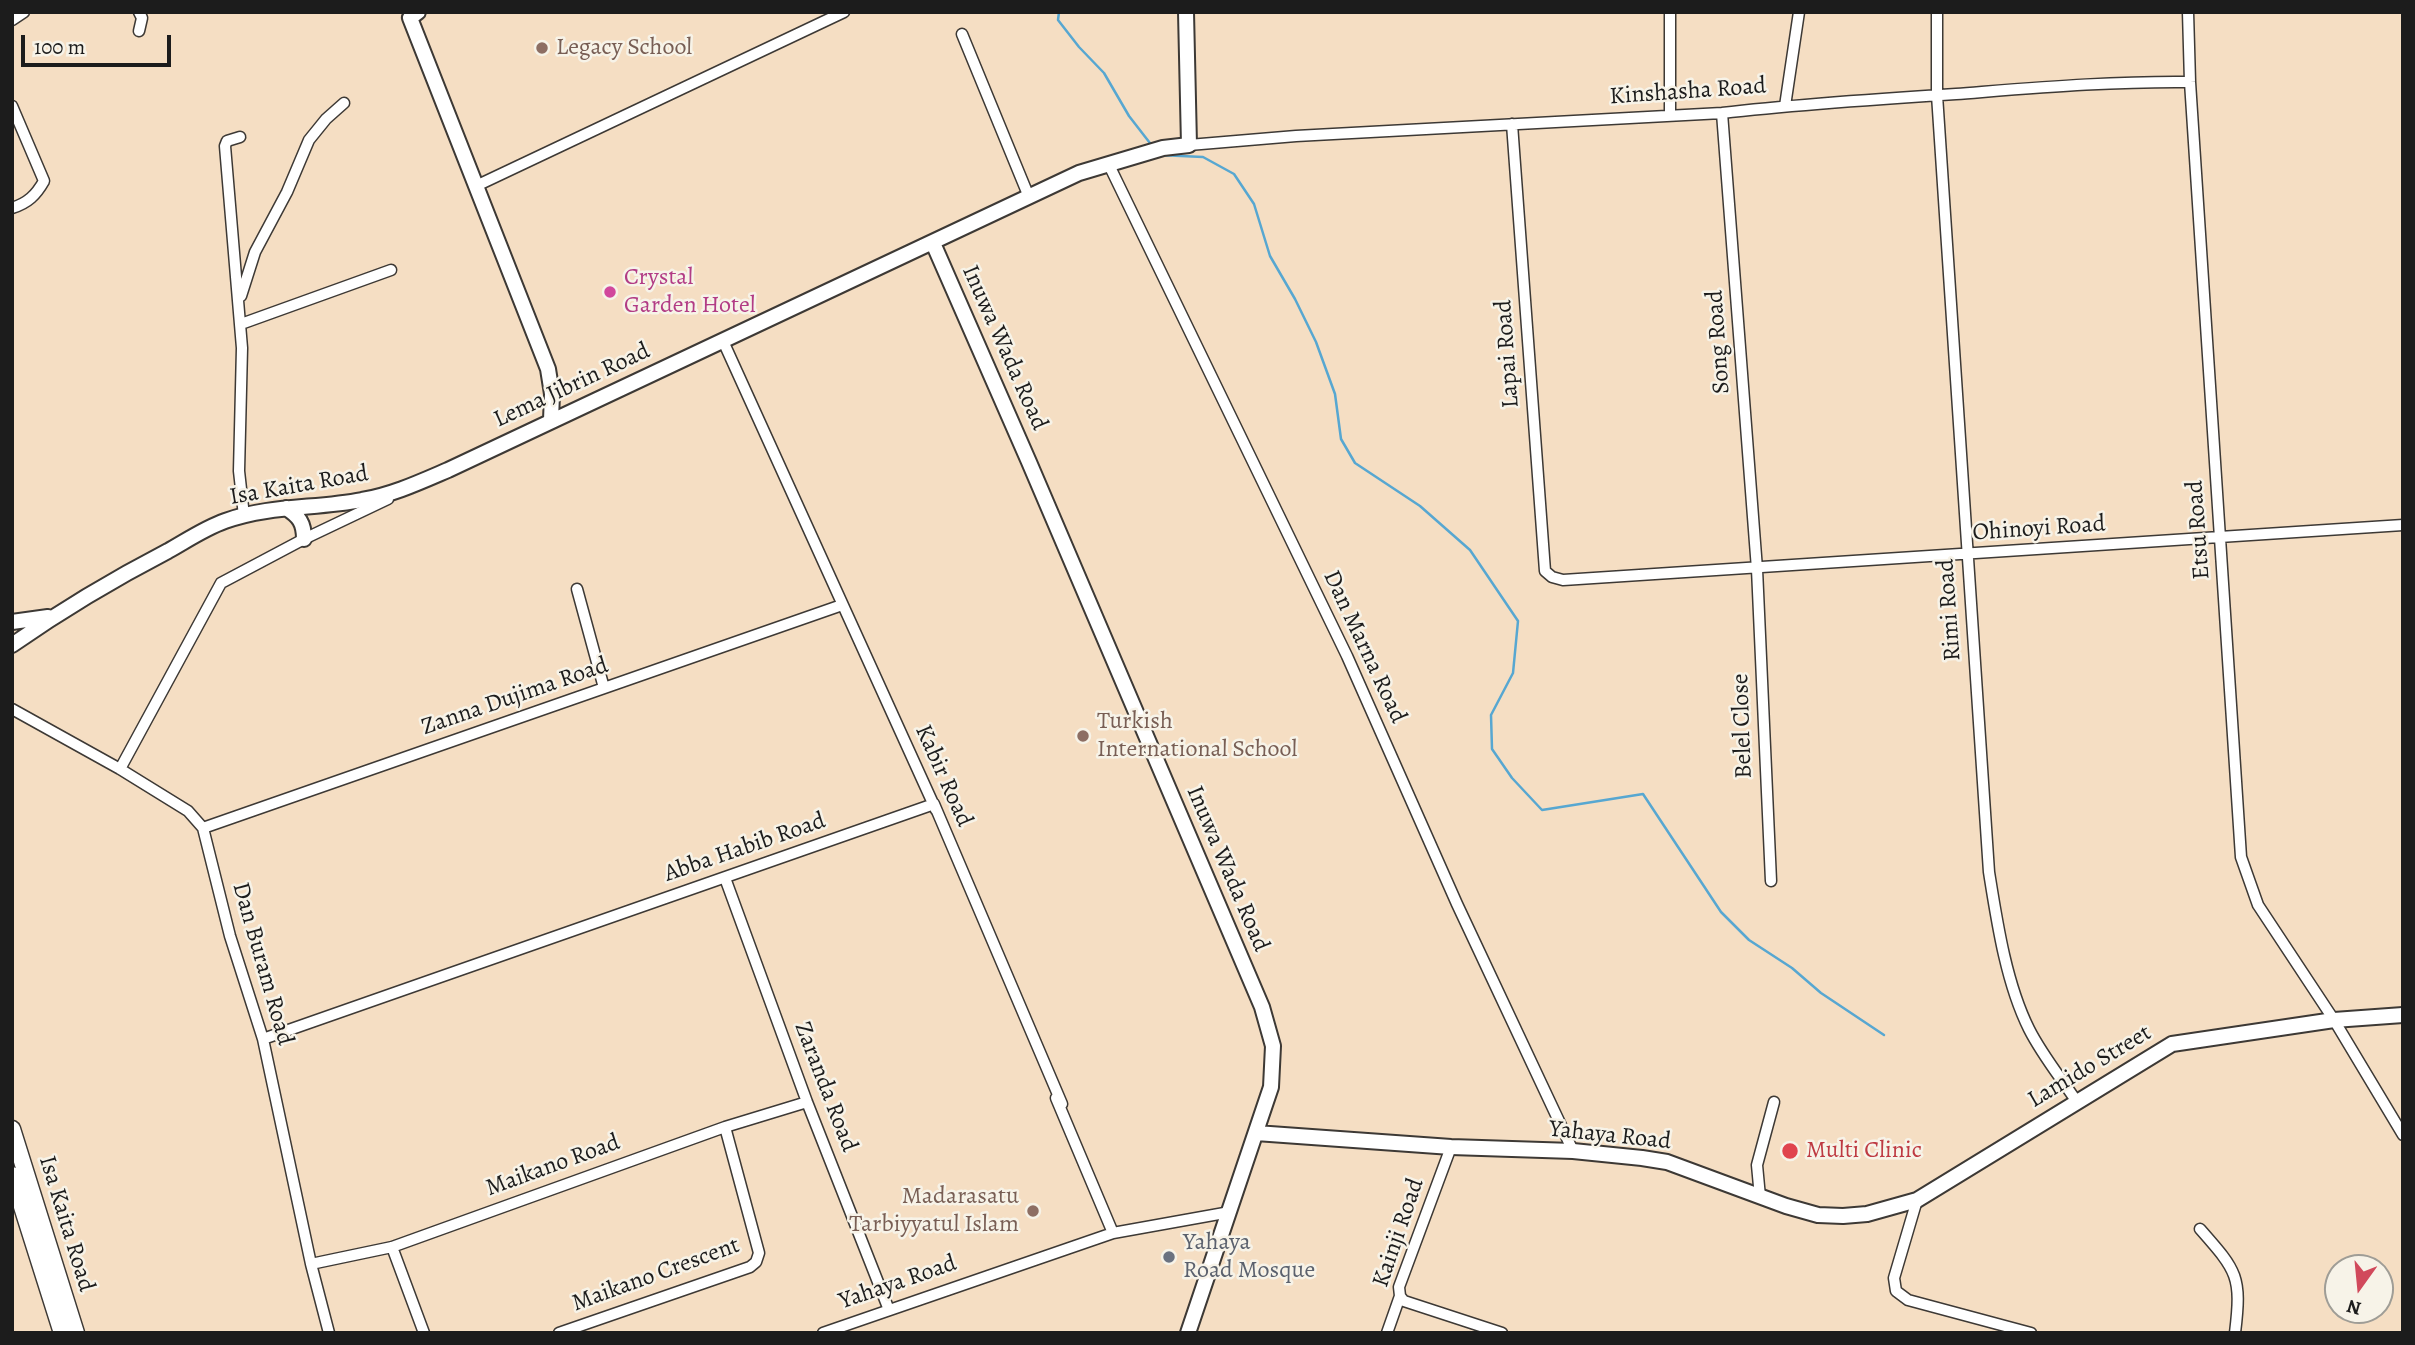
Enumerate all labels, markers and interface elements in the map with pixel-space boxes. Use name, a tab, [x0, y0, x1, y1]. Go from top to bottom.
scale bar	[24, 21, 175, 65]
text: 100 m	[34, 33, 85, 61]
place label: Legacy School	[556, 34, 692, 62]
marker: Legacy School	[534, 40, 550, 56]
street label: Kinshasha Road	[1609, 72, 1767, 112]
street label: Inuwa Wada Road	[955, 261, 1053, 435]
place label: Crystal Garden Hotel	[624, 264, 756, 320]
marker: Crystal Garden Hotel	[602, 284, 618, 300]
street label: Song Road	[1701, 289, 1737, 395]
street label: Lapai Road	[1490, 299, 1526, 409]
street label: Lema Jibrin Road	[489, 337, 655, 435]
street label: Isa Kaita Road	[227, 460, 371, 512]
street label: Etsu Road	[2181, 479, 2217, 581]
street label: Ohinoyi Road	[1972, 510, 2106, 548]
street label: Rimi Road	[1932, 558, 1968, 662]
street label: Dan Marna Road	[1316, 566, 1412, 728]
street label: Zanna Dujima Road	[418, 652, 612, 742]
street label: Belel Close	[1727, 673, 1759, 779]
place label: Turkish International School	[1097, 708, 1297, 764]
street label: Kabir Road	[908, 720, 978, 832]
marker: Turkish International School	[1075, 728, 1091, 744]
street label: Inuwa Wada Road	[1179, 782, 1275, 956]
street label: Abba Habib Road	[661, 807, 829, 889]
street label: Dan Buram Road	[225, 879, 299, 1049]
street label: Zaranda Road	[787, 1018, 863, 1156]
street label: Lamido Street	[2023, 1019, 2157, 1115]
street label: Yahaya Road	[1548, 1115, 1672, 1157]
street label: Maikano Road	[482, 1128, 624, 1204]
place label: Multi Clinic	[1806, 1137, 1922, 1165]
marker: Multi Clinic	[1780, 1141, 1800, 1161]
street label: Isa Kaita Road	[32, 1153, 100, 1295]
street label: Kainji Road	[1367, 1175, 1431, 1291]
place label: Madarasatu Tarbiyyatul Islam	[849, 1183, 1019, 1239]
marker: Madarasatu Tarbiyyatul Islam	[1025, 1203, 1041, 1219]
place label: Yahaya Road Mosque	[1183, 1229, 1315, 1285]
street label: Maikano Crescent	[568, 1231, 744, 1319]
street label: Yahaya Road	[835, 1249, 961, 1317]
marker: Yahaya Road Mosque	[1161, 1249, 1177, 1265]
north arrow	[2324, 1254, 2394, 1324]
text: N	[2344, 1293, 2364, 1322]

